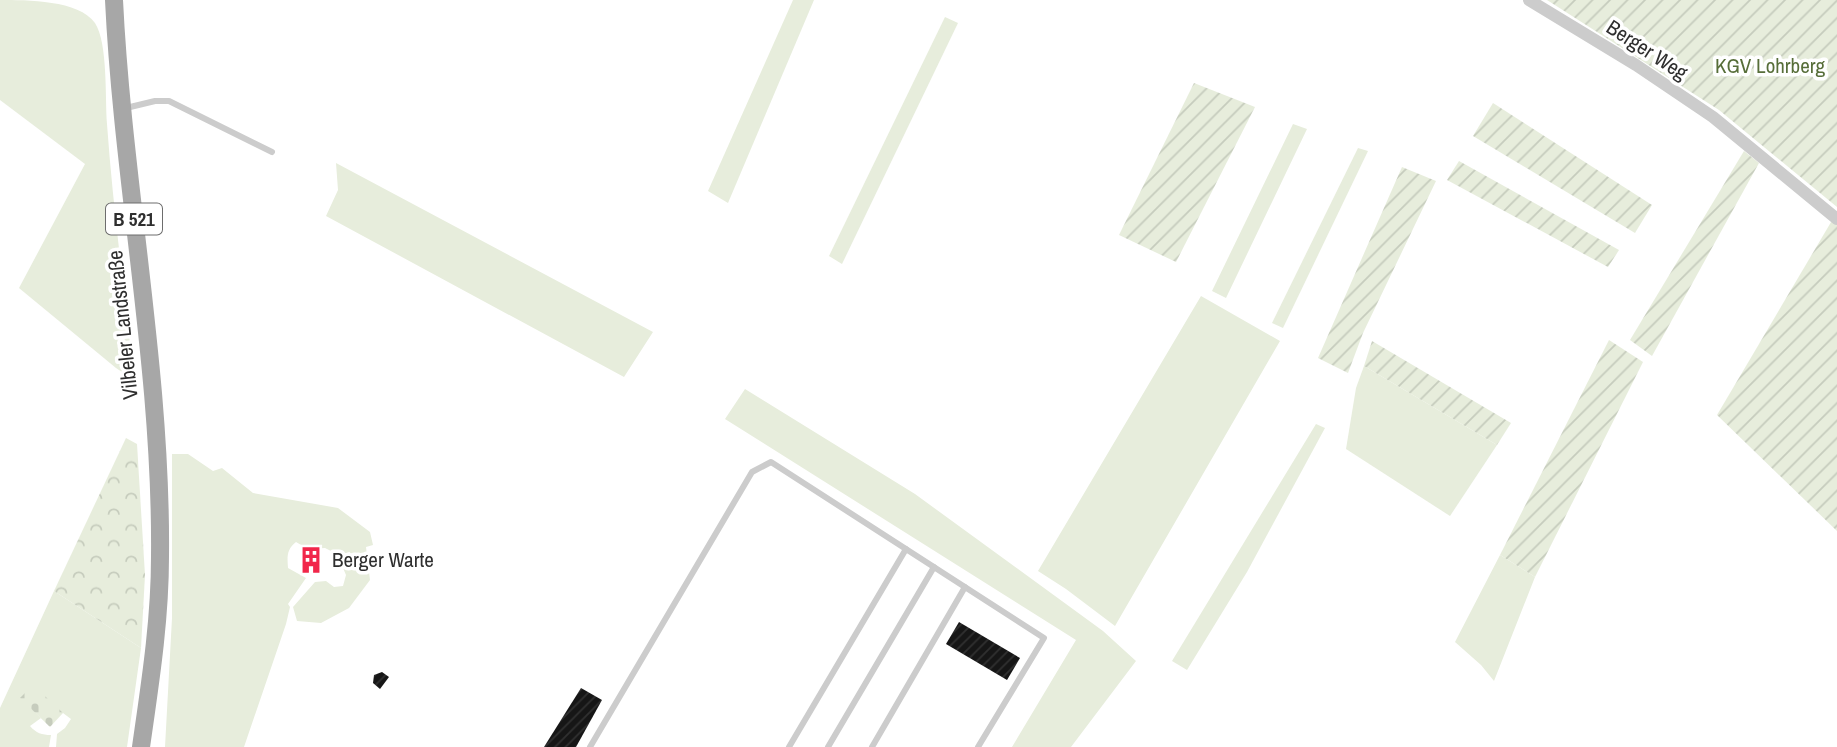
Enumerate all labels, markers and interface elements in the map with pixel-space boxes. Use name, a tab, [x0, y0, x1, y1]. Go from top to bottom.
street label: Berger Weg	[1601, 12, 1694, 87]
park label: KGV Lohrberg	[1715, 51, 1825, 80]
road number: B 521	[106, 204, 162, 234]
street label: Vilbeler Landstraße	[100, 249, 145, 401]
building icon: Berger Warte	[296, 545, 326, 575]
place label: Berger Warte	[332, 545, 434, 574]

